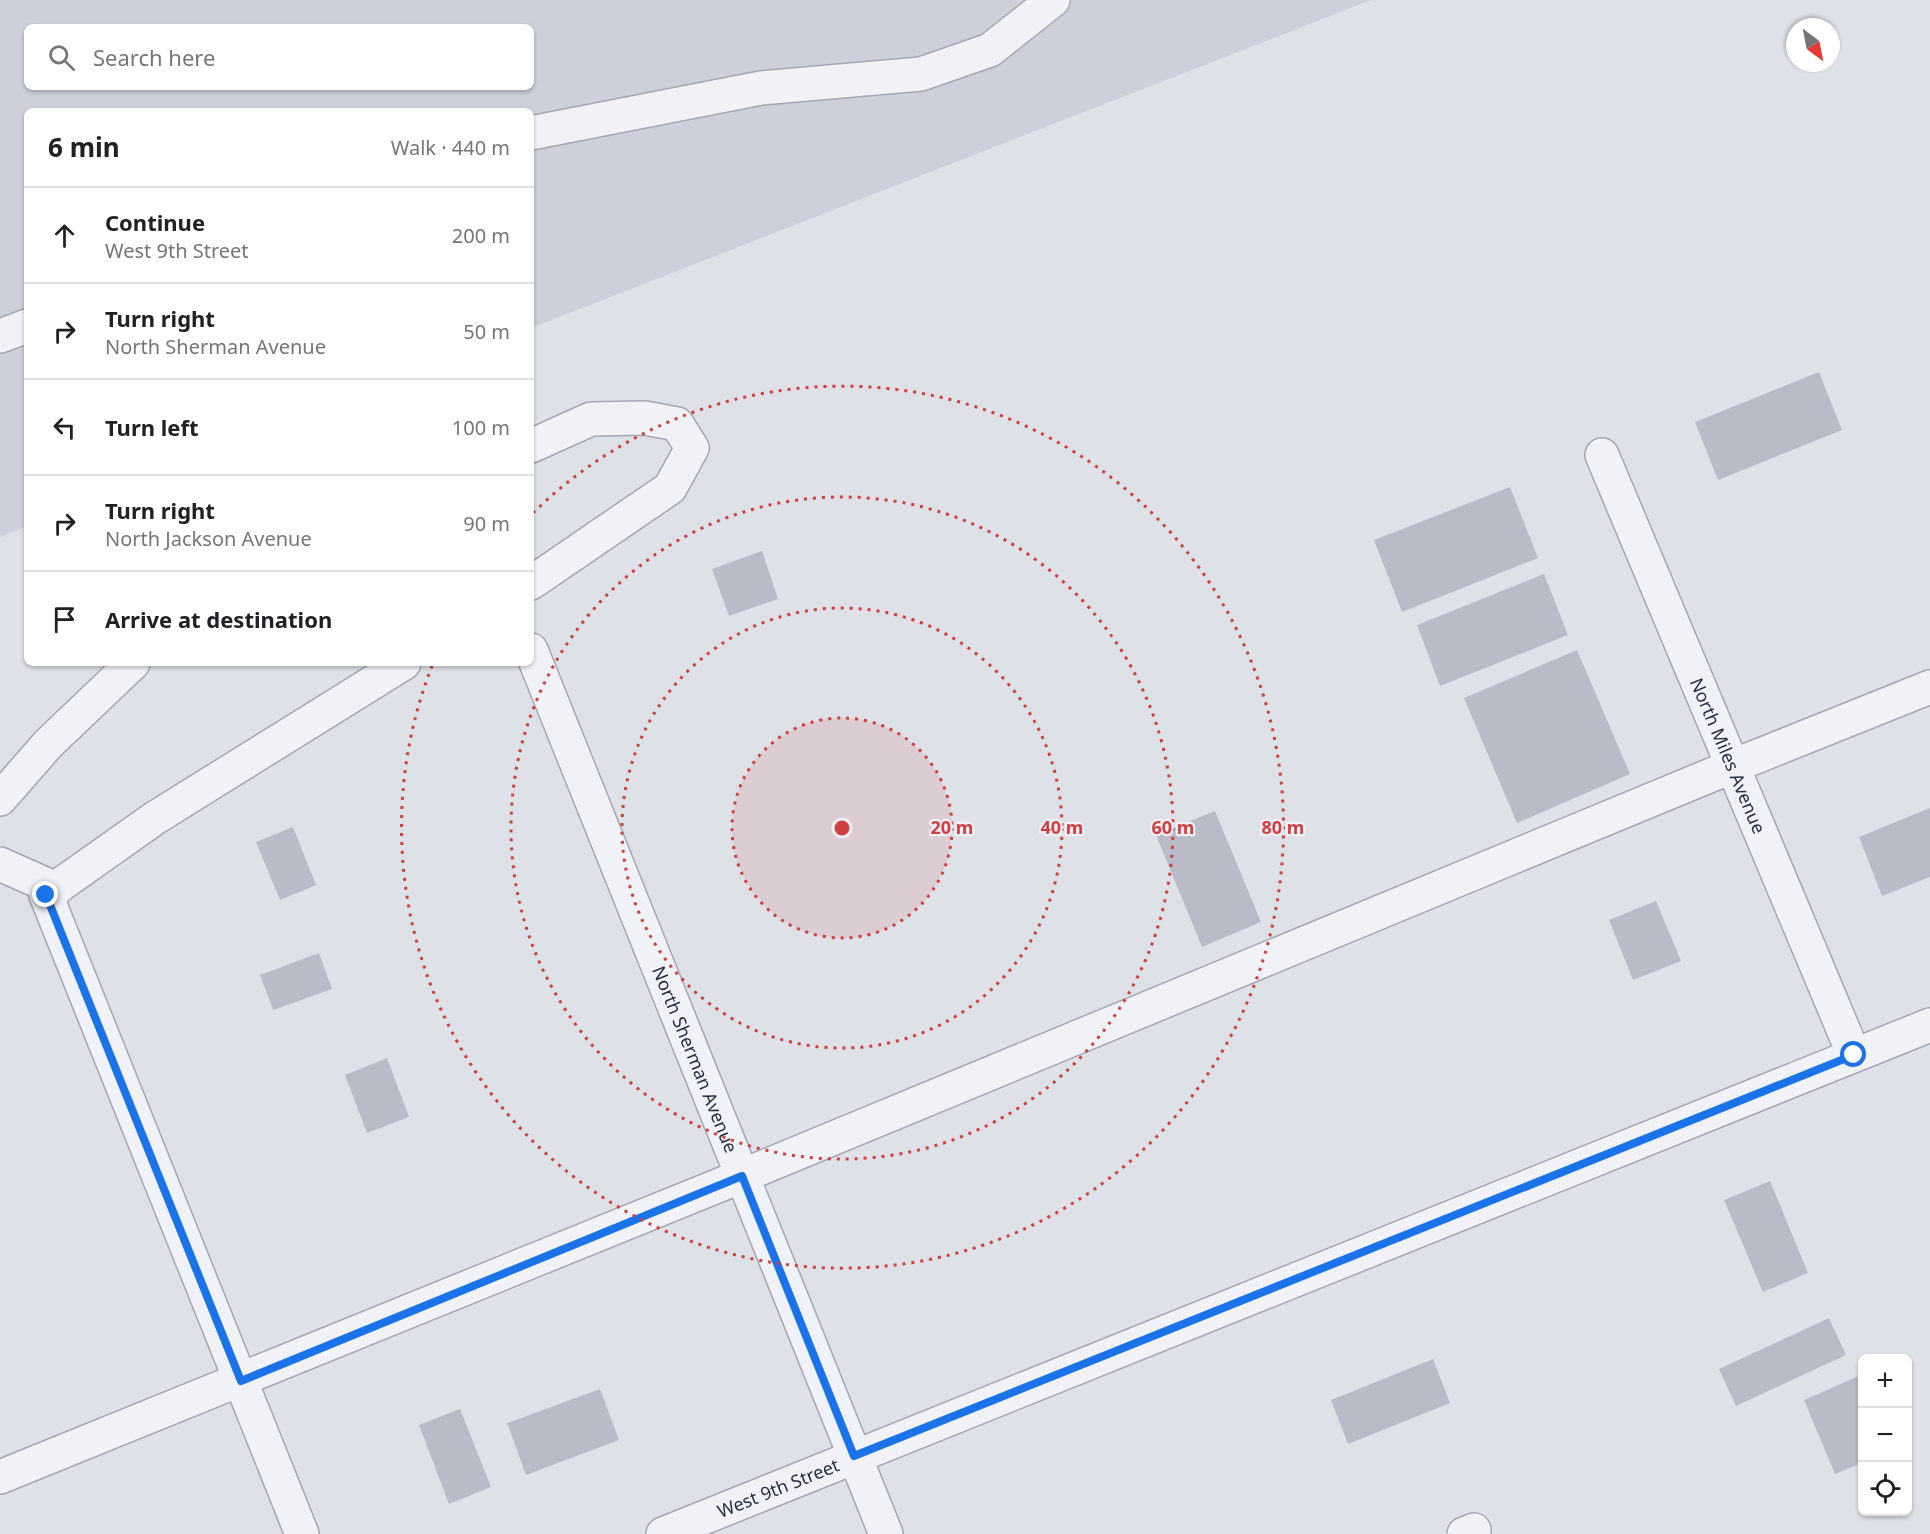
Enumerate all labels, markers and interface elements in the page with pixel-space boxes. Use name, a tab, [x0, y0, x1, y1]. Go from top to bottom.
north arrow	[1786, 18, 1840, 72]
search box	[24, 24, 534, 90]
icon: search	[45, 41, 78, 74]
text: Search here	[93, 42, 215, 72]
text: 6 min	[48, 129, 120, 165]
text: Walk · 440 m	[391, 134, 510, 161]
text: Continue	[105, 207, 205, 237]
icon: ahead	[48, 219, 81, 252]
text: 200 m	[452, 222, 510, 249]
text: West 9th Street	[105, 237, 249, 264]
text: Turn right	[105, 303, 215, 333]
icon: right	[48, 315, 81, 348]
text: 50 m	[463, 318, 510, 345]
text: North Sherman Avenue	[105, 333, 326, 360]
icon: left	[48, 411, 81, 444]
text: Turn left	[105, 412, 199, 442]
text: 100 m	[452, 414, 510, 441]
text: Turn right	[105, 495, 215, 525]
icon: right	[48, 507, 81, 540]
text: 90 m	[463, 510, 510, 537]
text: North Jackson Avenue	[105, 525, 312, 552]
icon: arrive	[48, 603, 81, 636]
text: Arrive at destination	[105, 604, 332, 634]
street label: North Miles Avenue	[1685, 674, 1772, 837]
text: 20 m	[931, 815, 973, 839]
text: 40 m	[1041, 815, 1083, 839]
text: 60 m	[1152, 815, 1194, 839]
text: 80 m	[1262, 815, 1304, 839]
centre of rings	[832, 818, 852, 838]
route end	[32, 881, 58, 907]
street label: North Sherman Avenue	[647, 962, 744, 1156]
route start	[1840, 1041, 1866, 1067]
map controls	[1858, 1354, 1912, 1516]
button: +	[1858, 1354, 1912, 1408]
button: −	[1858, 1408, 1912, 1462]
street label: West 9th Street	[714, 1452, 843, 1523]
button: locate	[1858, 1462, 1912, 1516]

